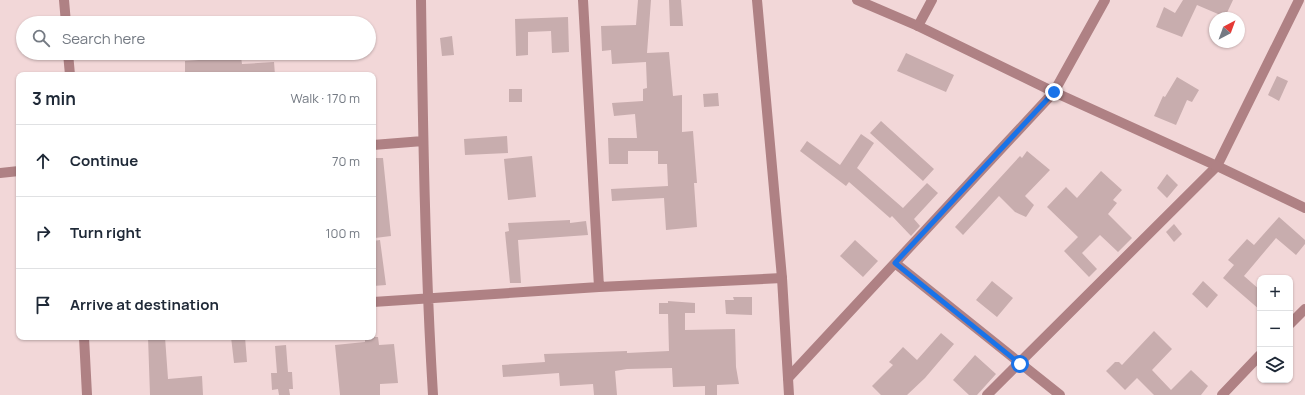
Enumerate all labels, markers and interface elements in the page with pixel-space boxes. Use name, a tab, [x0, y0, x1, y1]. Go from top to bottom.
north arrow	[1209, 12, 1245, 48]
search box	[16, 16, 376, 60]
icon: search	[30, 27, 52, 49]
text: Search here	[62, 28, 145, 49]
route end	[1045, 83, 1063, 101]
text: 3 min	[32, 87, 76, 110]
text: Walk · 170 m	[290, 89, 360, 107]
icon: ahead	[32, 150, 54, 172]
text: Continue	[70, 150, 138, 171]
text: 70 m	[332, 152, 360, 170]
icon: right	[32, 222, 54, 244]
text: Turn right	[70, 222, 141, 243]
text: 100 m	[325, 224, 360, 242]
map controls	[1257, 275, 1293, 383]
button: +	[1257, 275, 1293, 311]
icon: arrive	[32, 294, 54, 316]
text: Arrive at destination	[70, 294, 219, 315]
button: −	[1257, 311, 1293, 347]
button: layers	[1257, 347, 1293, 383]
route start	[1011, 355, 1029, 373]

